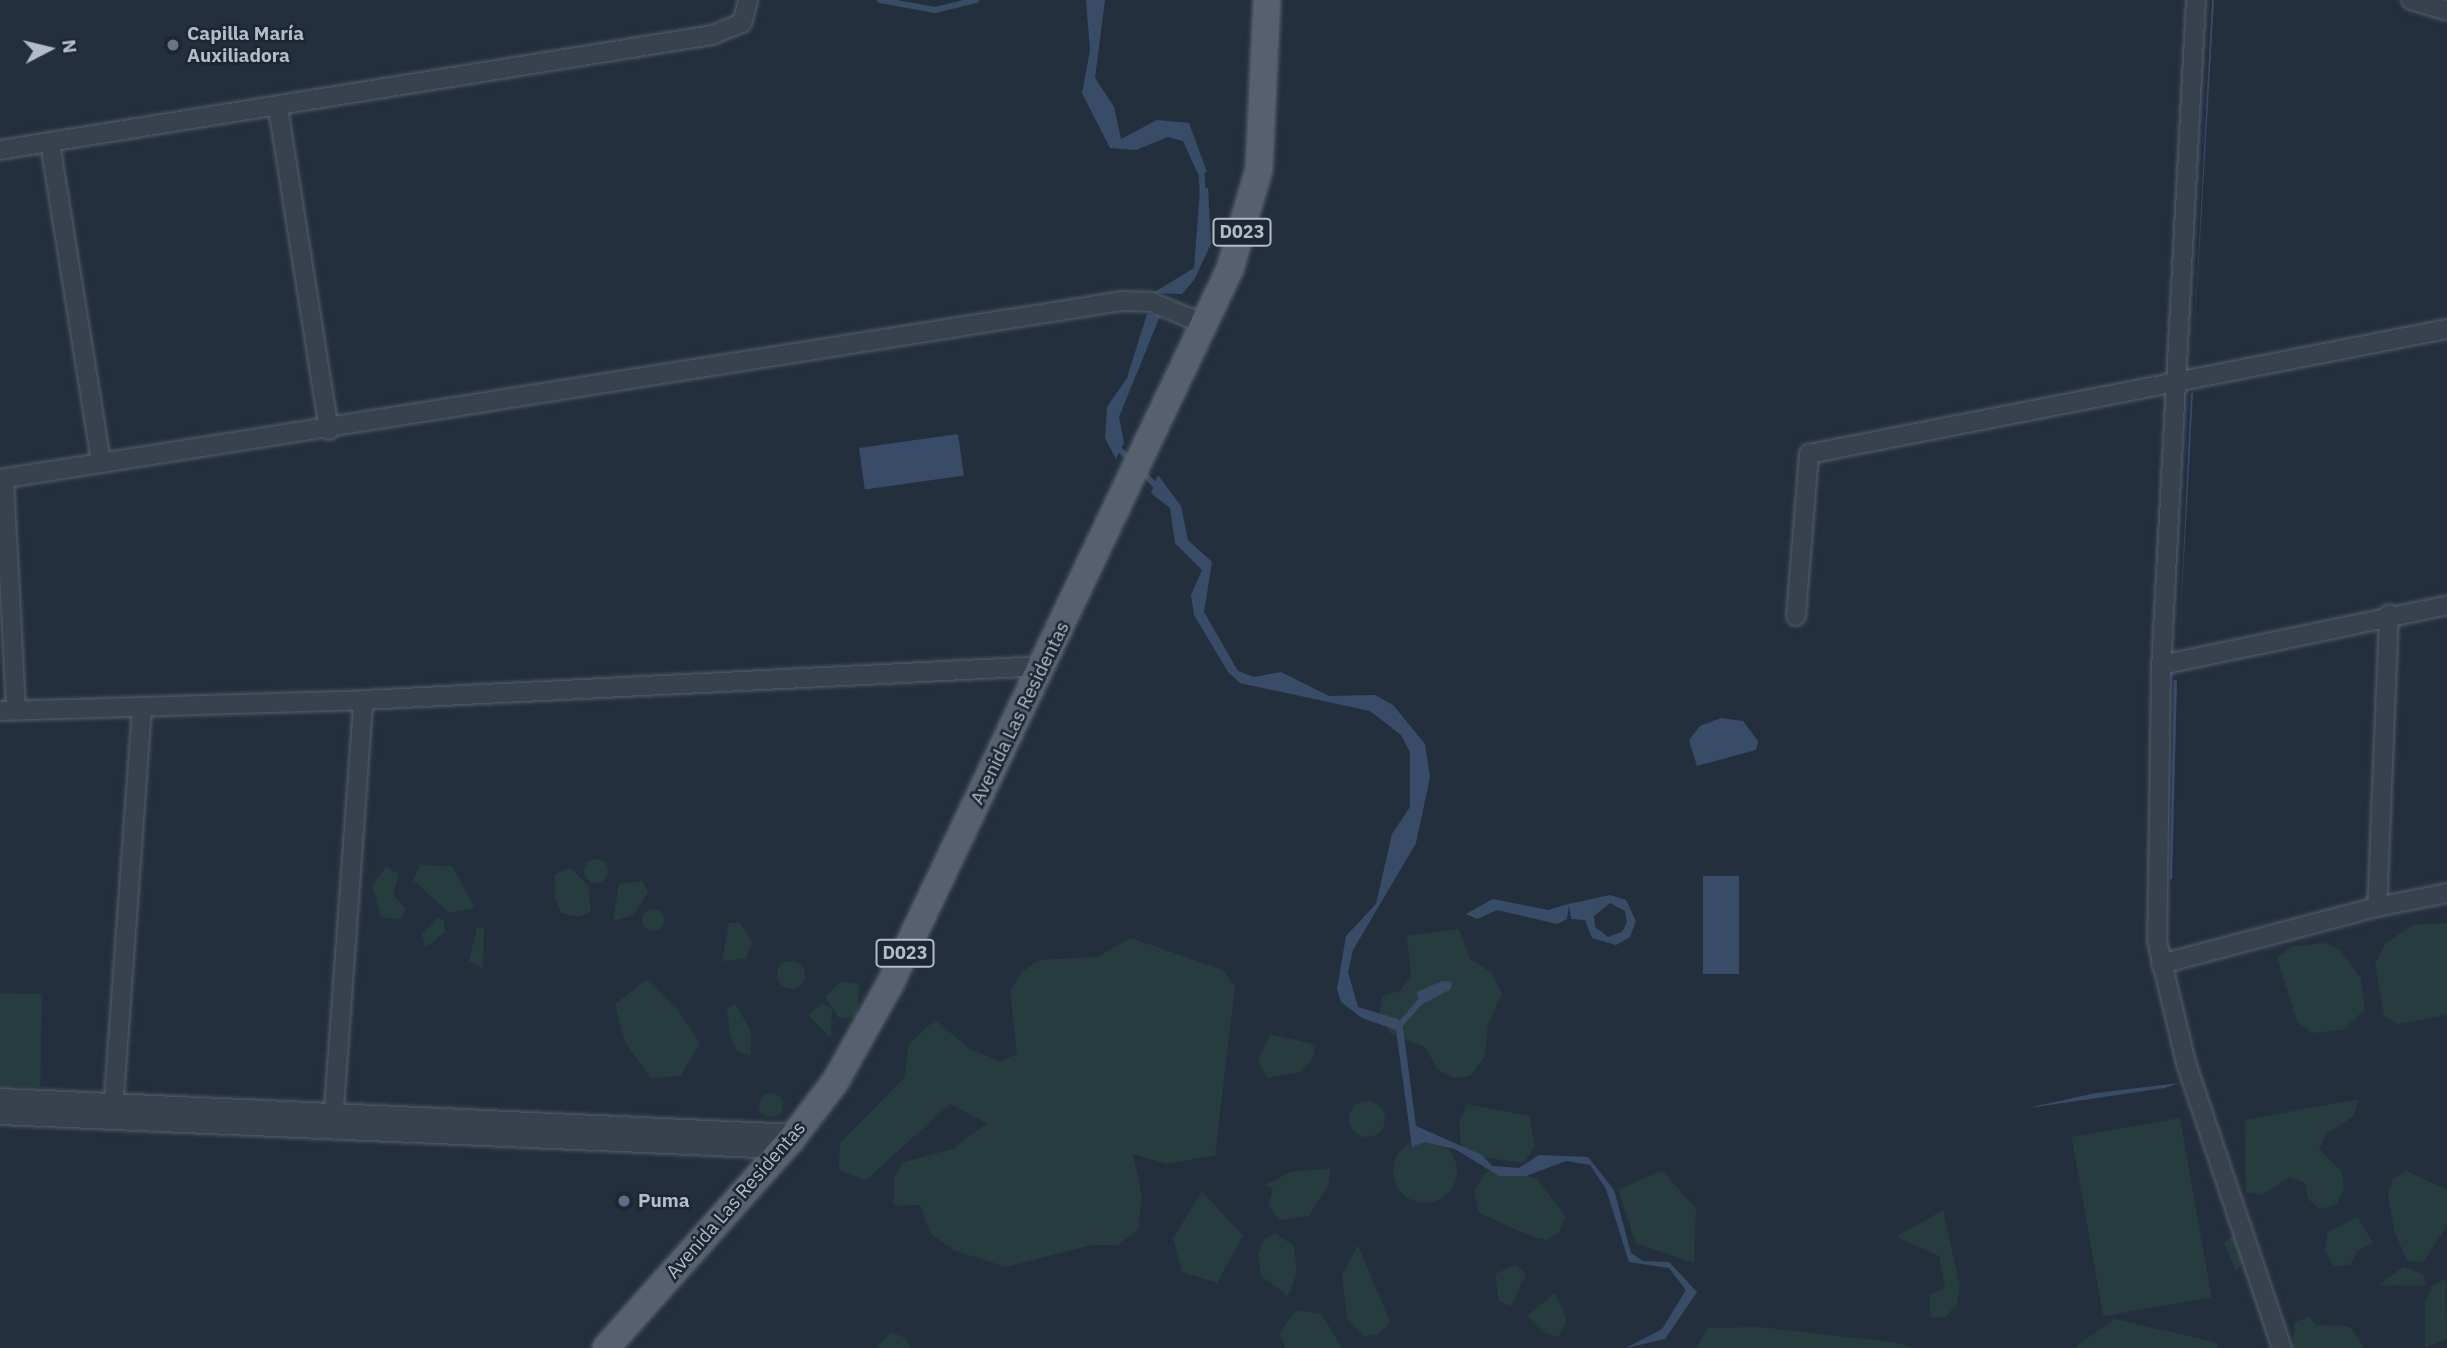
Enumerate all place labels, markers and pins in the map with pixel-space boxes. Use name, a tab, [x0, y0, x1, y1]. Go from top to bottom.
place label: Capilla María Auxiliadora	[187, 23, 304, 67]
marker: Capilla María Auxiliadora	[165, 37, 181, 53]
place label: Puma	[638, 1190, 690, 1212]
marker: Puma	[616, 1193, 632, 1209]

